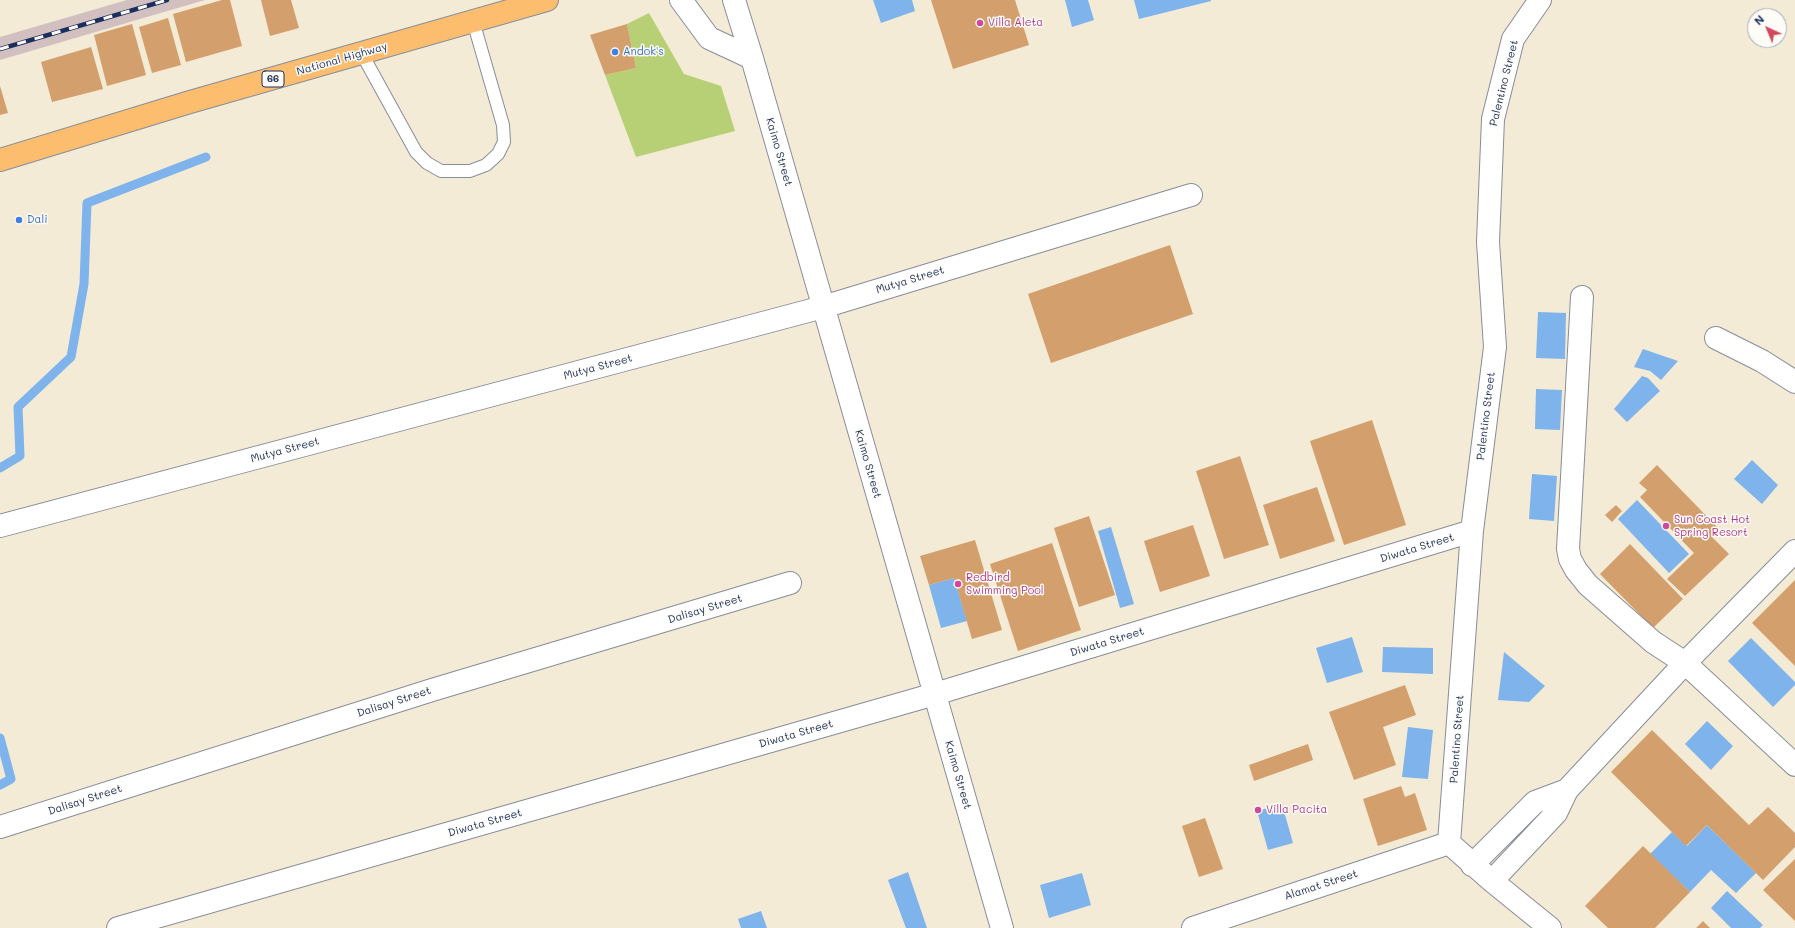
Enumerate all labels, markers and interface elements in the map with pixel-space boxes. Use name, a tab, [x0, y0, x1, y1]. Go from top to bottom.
north arrow	[1747, 8, 1787, 48]
text: N	[1751, 11, 1767, 28]
place label: Villa Aleta	[988, 16, 1043, 30]
marker: Villa Aleta	[975, 18, 985, 28]
street label: Palentino Street	[1487, 38, 1521, 128]
street label: National Highway	[295, 40, 389, 78]
place label: Andok's	[623, 45, 664, 59]
marker: Andok's	[610, 47, 620, 57]
road number: 66	[262, 71, 284, 87]
street label: Kaimo Street	[763, 116, 795, 188]
place label: Dali	[27, 213, 48, 227]
marker: Dali	[14, 215, 24, 225]
street label: Mutya Street	[874, 263, 946, 297]
street label: Mutya Street	[562, 351, 634, 383]
street label: Palentino Street	[1474, 371, 1498, 461]
street label: Kaimo Street	[852, 428, 884, 500]
street label: Mutya Street	[249, 434, 321, 466]
place label: Sun Coast Hot Spring Resort	[1674, 513, 1750, 539]
marker: Sun Coast Hot Spring Resort	[1661, 521, 1671, 531]
street label: Diwata Street	[1378, 530, 1456, 566]
place label: Redbird Swimming Pool	[966, 571, 1044, 597]
marker: Redbird Swimming Pool	[953, 579, 963, 589]
street label: Dalisay Street	[666, 591, 744, 627]
street label: Diwata Street	[1068, 624, 1146, 660]
street label: Dalisay Street	[355, 684, 433, 720]
street label: Palentino Street	[1447, 694, 1467, 784]
street label: Diwata Street	[757, 717, 835, 751]
street label: Kaimo Street	[942, 739, 974, 811]
street label: Dalisay Street	[46, 782, 124, 818]
place label: Villa Pacita	[1266, 803, 1327, 817]
marker: Villa Pacita	[1253, 805, 1263, 815]
street label: Diwata Street	[446, 806, 524, 840]
street label: Alamat Street	[1283, 867, 1359, 903]

